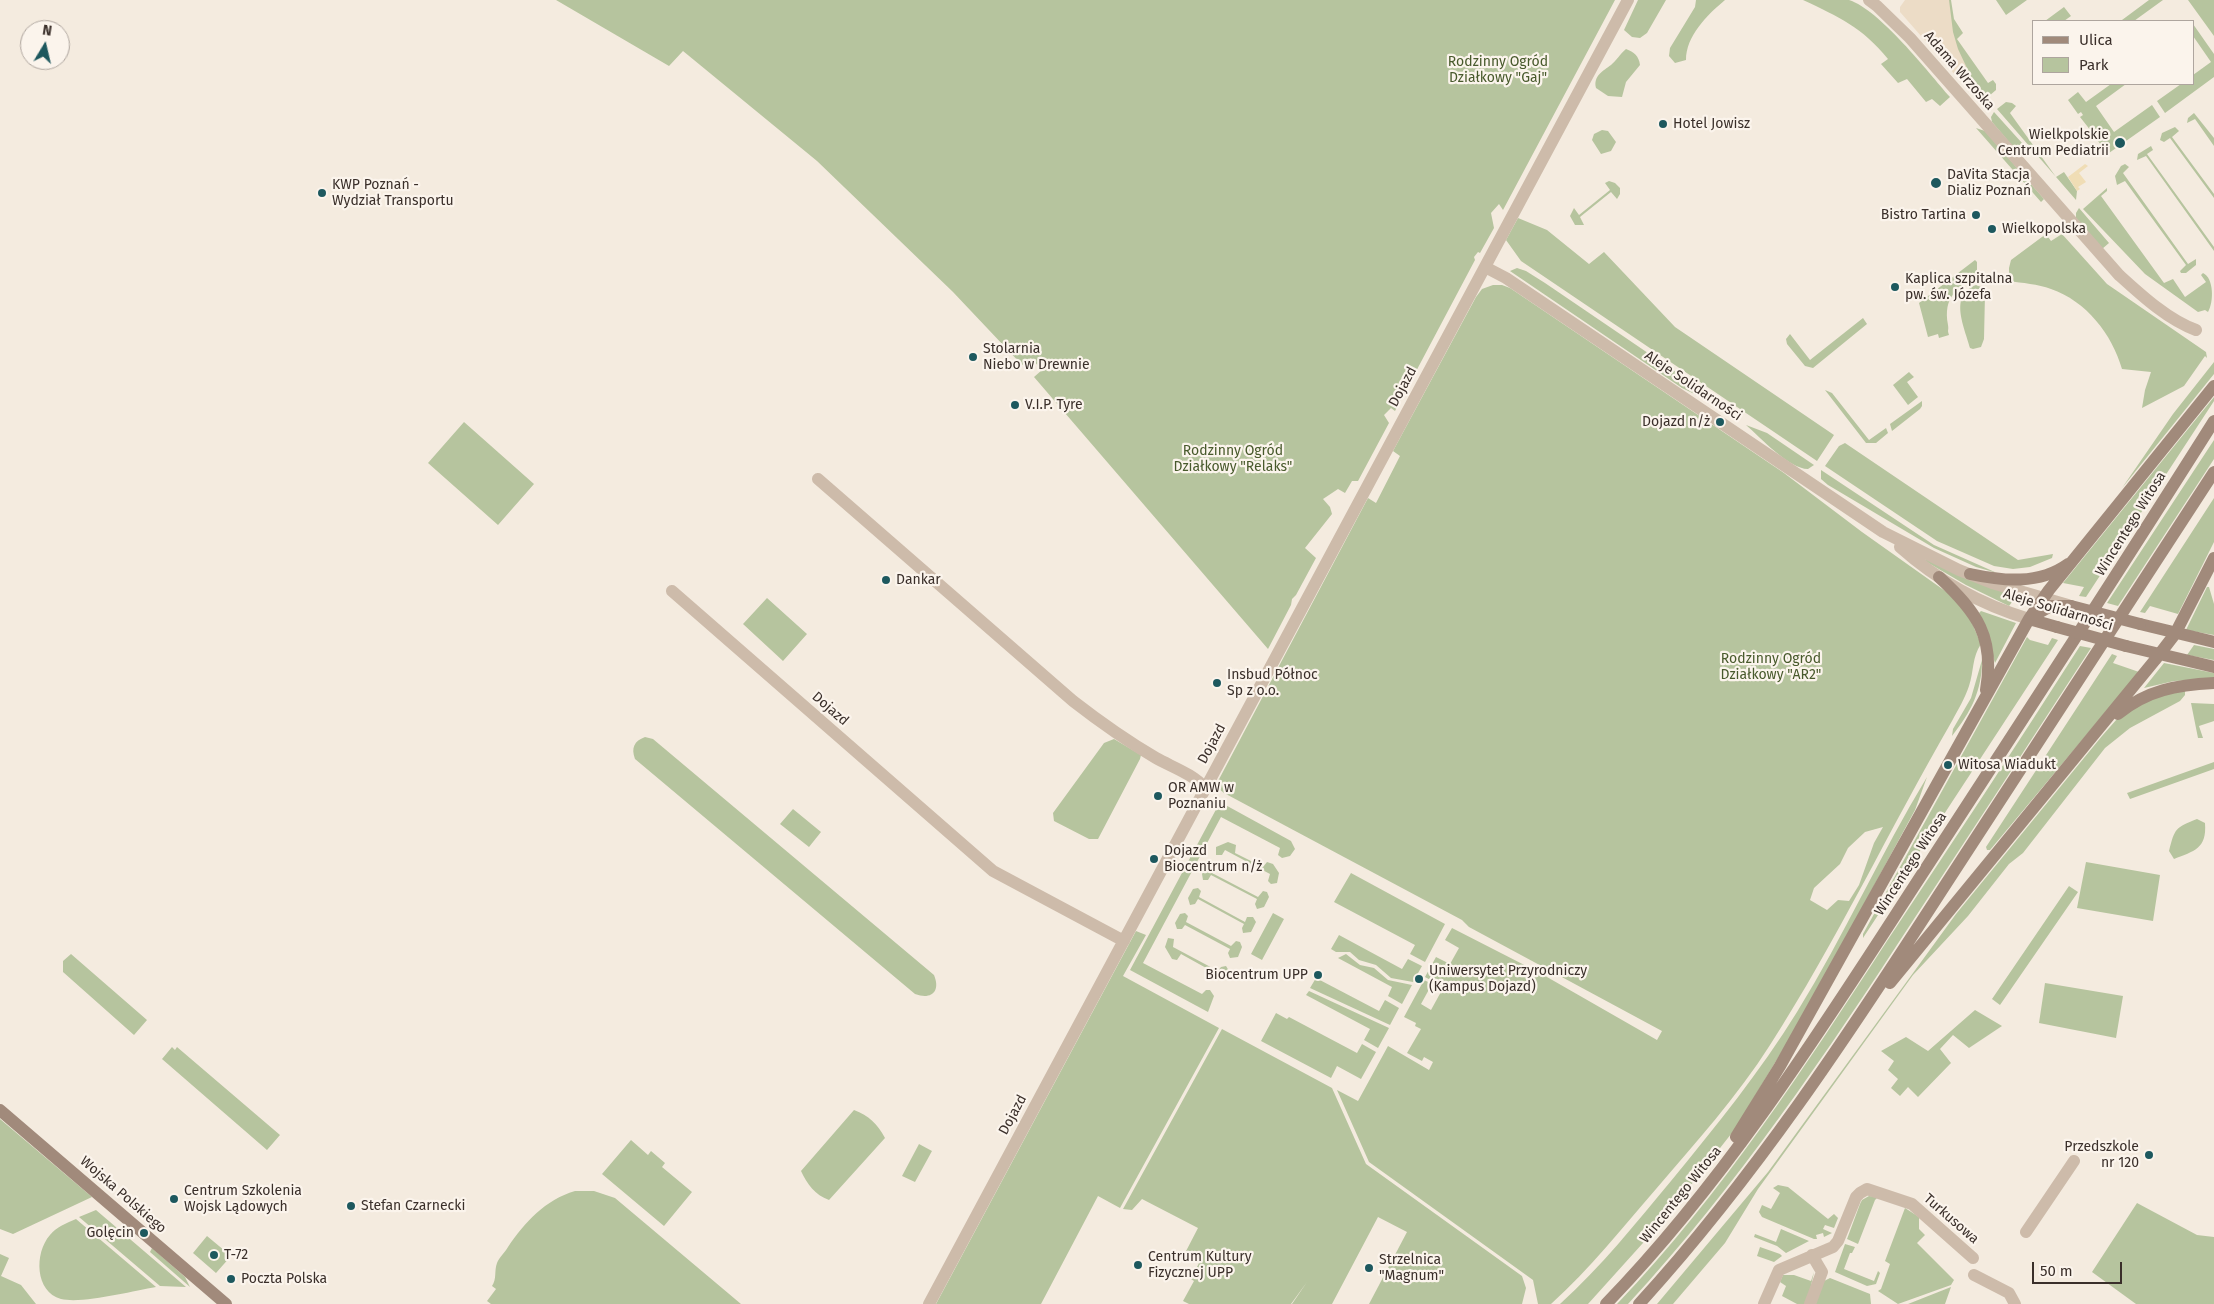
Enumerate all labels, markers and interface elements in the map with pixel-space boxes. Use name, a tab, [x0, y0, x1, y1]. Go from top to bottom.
north arrow	[20, 20, 70, 70]
legend	[2032, 20, 2194, 85]
text: N	[41, 22, 53, 40]
street label: Adama Wrzoska	[1920, 28, 1998, 114]
text: Ulica	[2079, 31, 2113, 49]
park label: Rodzinny Ogród Działkowy "Gaj"	[1448, 54, 1548, 86]
text: Park	[2079, 56, 2109, 74]
place label: Hotel Jowisz	[1673, 116, 1750, 132]
marker: Hotel Jowisz	[1657, 118, 1669, 130]
place label: Wielkpolskie Centrum Pediatrii	[1998, 127, 2109, 160]
marker: Wielkpolskie Centrum Pediatrii	[2113, 136, 2127, 150]
place label: DaVita Stacja Dializ Poznań	[1947, 167, 2031, 200]
marker: DaVita Stacja Dializ Poznań	[1929, 176, 1943, 190]
place label: KWP Poznań - Wydział Transportu	[332, 177, 454, 210]
marker: KWP Poznań - Wydział Transportu	[316, 187, 328, 199]
place label: Bistro Tartina	[1881, 207, 1966, 223]
marker: Bistro Tartina	[1970, 209, 1982, 221]
place label: Wielkopolska	[2002, 221, 2086, 237]
marker: Wielkopolska	[1986, 223, 1998, 235]
place label: Kaplica szpitalna pw. św. Józefa	[1905, 271, 2012, 304]
marker: Kaplica szpitalna pw. św. Józefa	[1889, 281, 1901, 293]
place label: Stolarnia Niebo w Drewnie	[983, 341, 1090, 374]
street label: Aleje Solidarności	[1641, 347, 1745, 425]
marker: Stolarnia Niebo w Drewnie	[967, 351, 979, 363]
street label: Dojazd	[1385, 364, 1421, 410]
place label: V.I.P. Tyre	[1025, 397, 1083, 413]
marker: V.I.P. Tyre	[1009, 399, 1021, 411]
place label: Dojazd n/ż	[1642, 414, 1710, 430]
marker: Dojazd n/ż	[1714, 416, 1726, 428]
park label: Rodzinny Ogród Działkowy "Relaks"	[1174, 443, 1292, 476]
street label: Wincentego Witosa	[2092, 469, 2170, 579]
place label: Dankar	[896, 572, 941, 588]
marker: Dankar	[880, 574, 892, 586]
street label: Aleje Solidarności	[2001, 585, 2115, 635]
park label: Rodzinny Ogród Działkowy "AR2"	[1721, 651, 1821, 684]
place label: Insbud Północ Sp z o.o.	[1227, 667, 1318, 700]
marker: Insbud Północ Sp z o.o.	[1211, 677, 1223, 689]
street label: Dojazd	[808, 689, 852, 729]
street label: Dojazd	[1194, 721, 1230, 767]
place label: Witosa Wiadukt	[1958, 757, 2056, 773]
marker: Witosa Wiadukt	[1942, 759, 1954, 771]
place label: OR AMW w Poznaniu	[1168, 780, 1234, 812]
marker: OR AMW w Poznaniu	[1152, 790, 1164, 802]
street label: Wincentego Witosa	[1871, 809, 1951, 919]
place label: Dojazd Biocentrum n/ż	[1164, 843, 1262, 876]
marker: Dojazd Biocentrum n/ż	[1148, 853, 1160, 865]
place label: Uniwersytet Przyrodniczy (Kampus Dojazd)	[1429, 963, 1587, 996]
place label: Biocentrum UPP	[1205, 967, 1308, 983]
marker: Biocentrum UPP	[1312, 969, 1324, 981]
marker: Uniwersytet Przyrodniczy (Kampus Dojazd)	[1413, 973, 1425, 985]
street label: Dojazd	[995, 1092, 1031, 1138]
place label: Przedszkole nr 120	[2064, 1139, 2139, 1172]
street label: Wincentego Witosa	[1637, 1143, 1725, 1247]
marker: Przedszkole nr 120	[2143, 1149, 2155, 1161]
street label: Wojska Polskiego	[76, 1153, 170, 1237]
place label: Centrum Szkolenia Wojsk Lądowych	[184, 1183, 302, 1216]
street label: Turkusowa	[1920, 1190, 1982, 1248]
marker: Centrum Szkolenia Wojsk Lądowych	[168, 1193, 180, 1205]
place label: Stefan Czarnecki	[361, 1198, 465, 1214]
marker: Stefan Czarnecki	[345, 1200, 357, 1212]
place label: Golęcin	[86, 1225, 134, 1241]
marker: Golęcin	[138, 1227, 150, 1239]
place label: T-72	[224, 1247, 248, 1263]
marker: T-72	[208, 1249, 220, 1261]
place label: Centrum Kultury Fizycznej UPP	[1148, 1249, 1252, 1282]
place label: Strzelnica "Magnum"	[1379, 1252, 1444, 1284]
scale bar	[2034, 1252, 2124, 1284]
marker: Centrum Kultury Fizycznej UPP	[1132, 1259, 1144, 1271]
marker: Strzelnica "Magnum"	[1363, 1262, 1375, 1274]
text: 50 m	[2040, 1262, 2073, 1280]
place label: Poczta Polska	[241, 1271, 327, 1287]
marker: Poczta Polska	[225, 1273, 237, 1285]

